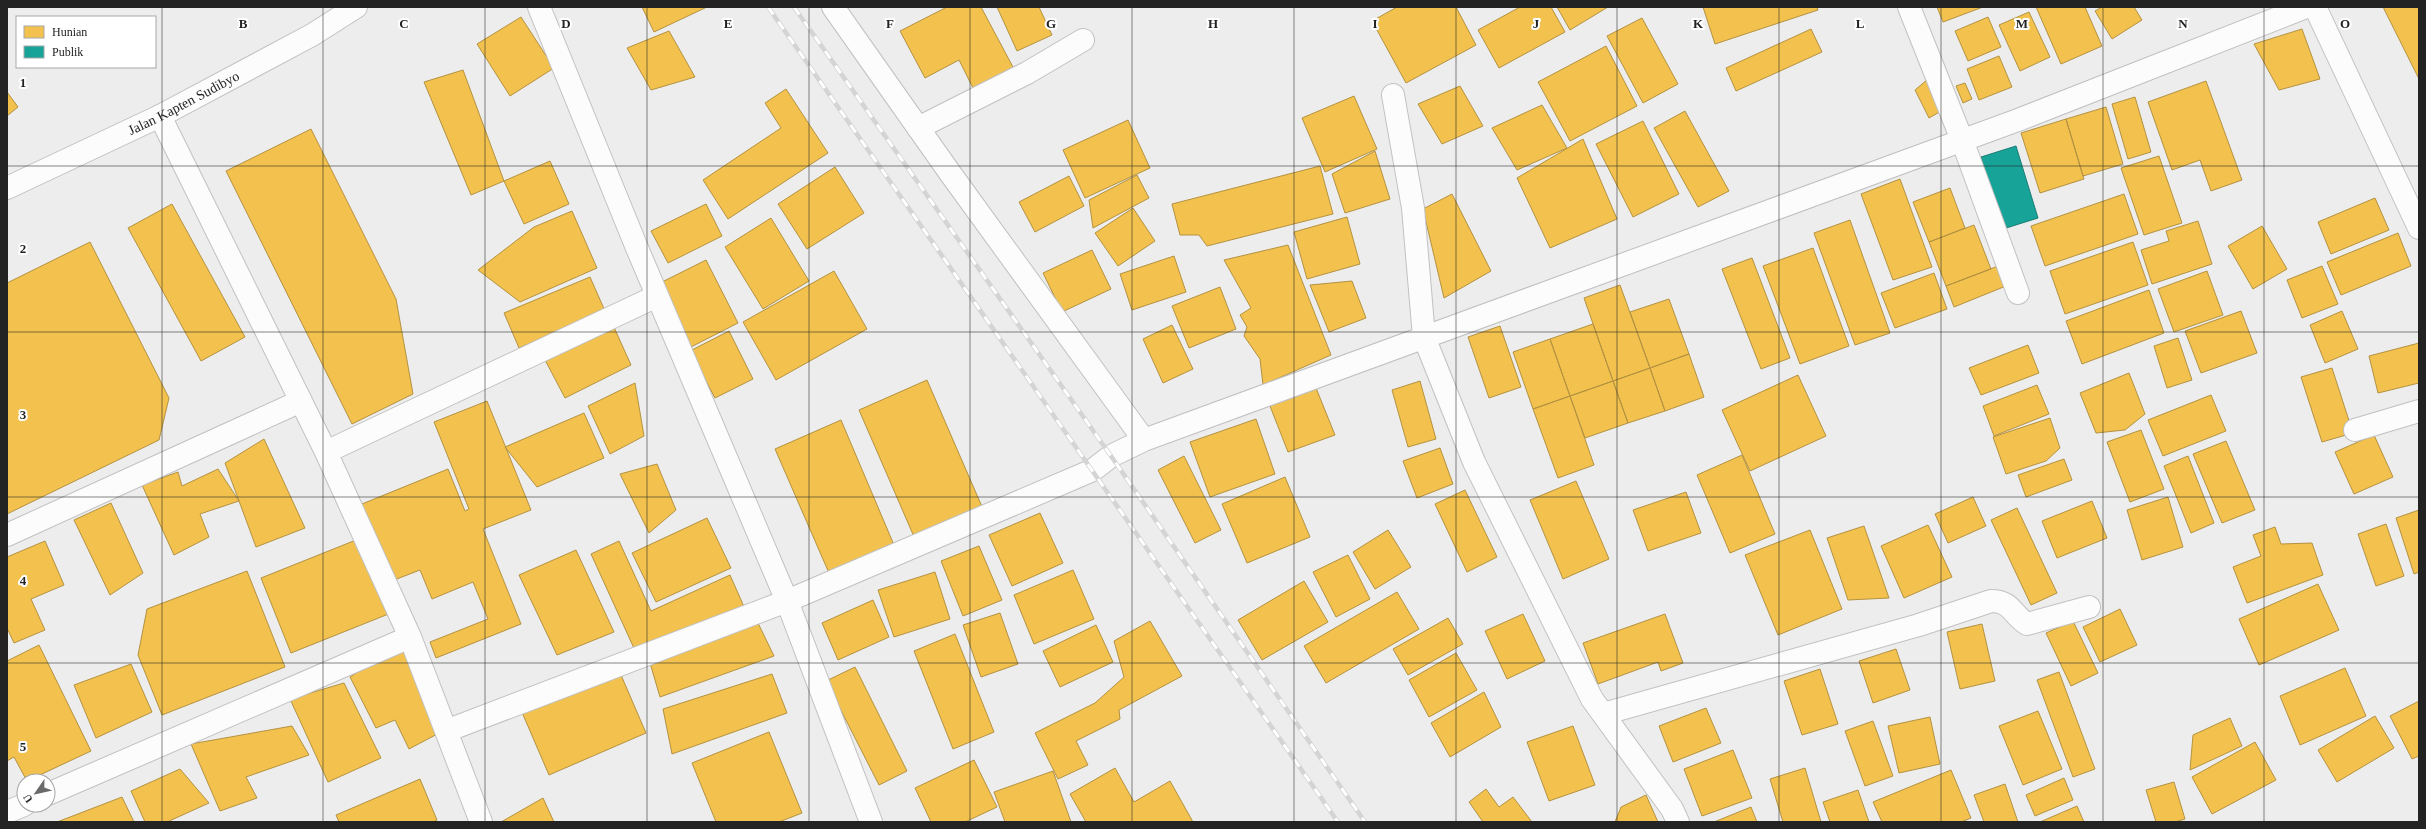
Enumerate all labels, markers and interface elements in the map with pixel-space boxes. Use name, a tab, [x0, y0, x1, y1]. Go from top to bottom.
legend	[16, 16, 156, 68]
text: B	[239, 16, 248, 31]
text: C	[399, 16, 409, 31]
text: D	[561, 16, 571, 31]
text: E	[724, 16, 732, 31]
text: F	[886, 16, 894, 31]
text: G	[1046, 16, 1056, 31]
text: H	[1208, 16, 1218, 31]
text: I	[1372, 16, 1378, 31]
text: J	[1533, 16, 1540, 31]
text: K	[1693, 16, 1704, 31]
text: L	[1856, 16, 1865, 31]
text: M	[2016, 16, 2028, 31]
text: N	[2178, 16, 2188, 31]
text: O	[2340, 16, 2350, 31]
text: Hunian	[52, 25, 87, 39]
text: Publik	[52, 45, 83, 59]
street label: Jalan Kapten Sudibyo	[126, 68, 242, 138]
text: 1	[20, 75, 26, 90]
text: 2	[20, 241, 26, 256]
text: 3	[20, 407, 27, 422]
text: 4	[20, 573, 27, 588]
text: 5	[20, 739, 27, 754]
north arrow	[16, 773, 56, 813]
text: U	[20, 792, 35, 805]

